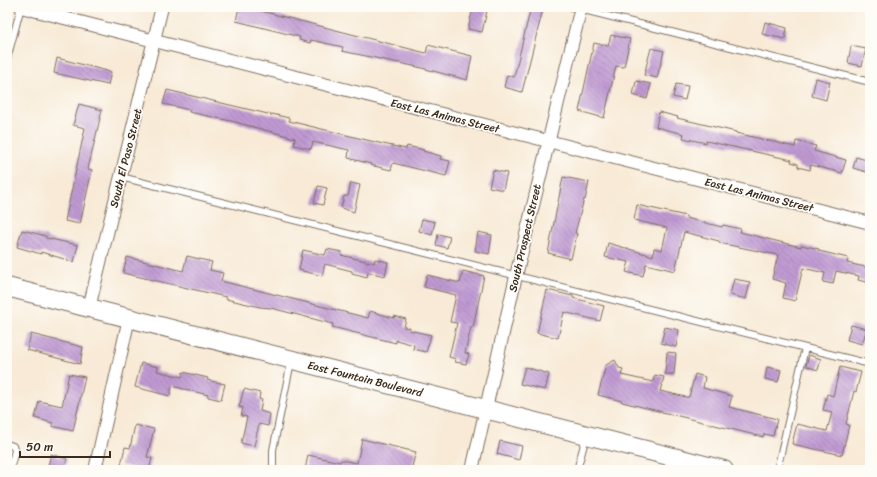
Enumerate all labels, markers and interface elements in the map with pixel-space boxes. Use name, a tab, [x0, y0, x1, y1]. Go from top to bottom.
street label: East Las Animas Street	[389, 93, 502, 139]
street label: South El Paso Street	[104, 106, 148, 210]
street label: East Las Animas Street	[703, 172, 816, 218]
street label: South Prospect Street	[503, 182, 547, 294]
street label: East Fountain Boulevard	[305, 356, 426, 403]
scale bar	[20, 433, 110, 459]
text: 50 m	[26, 436, 53, 458]

